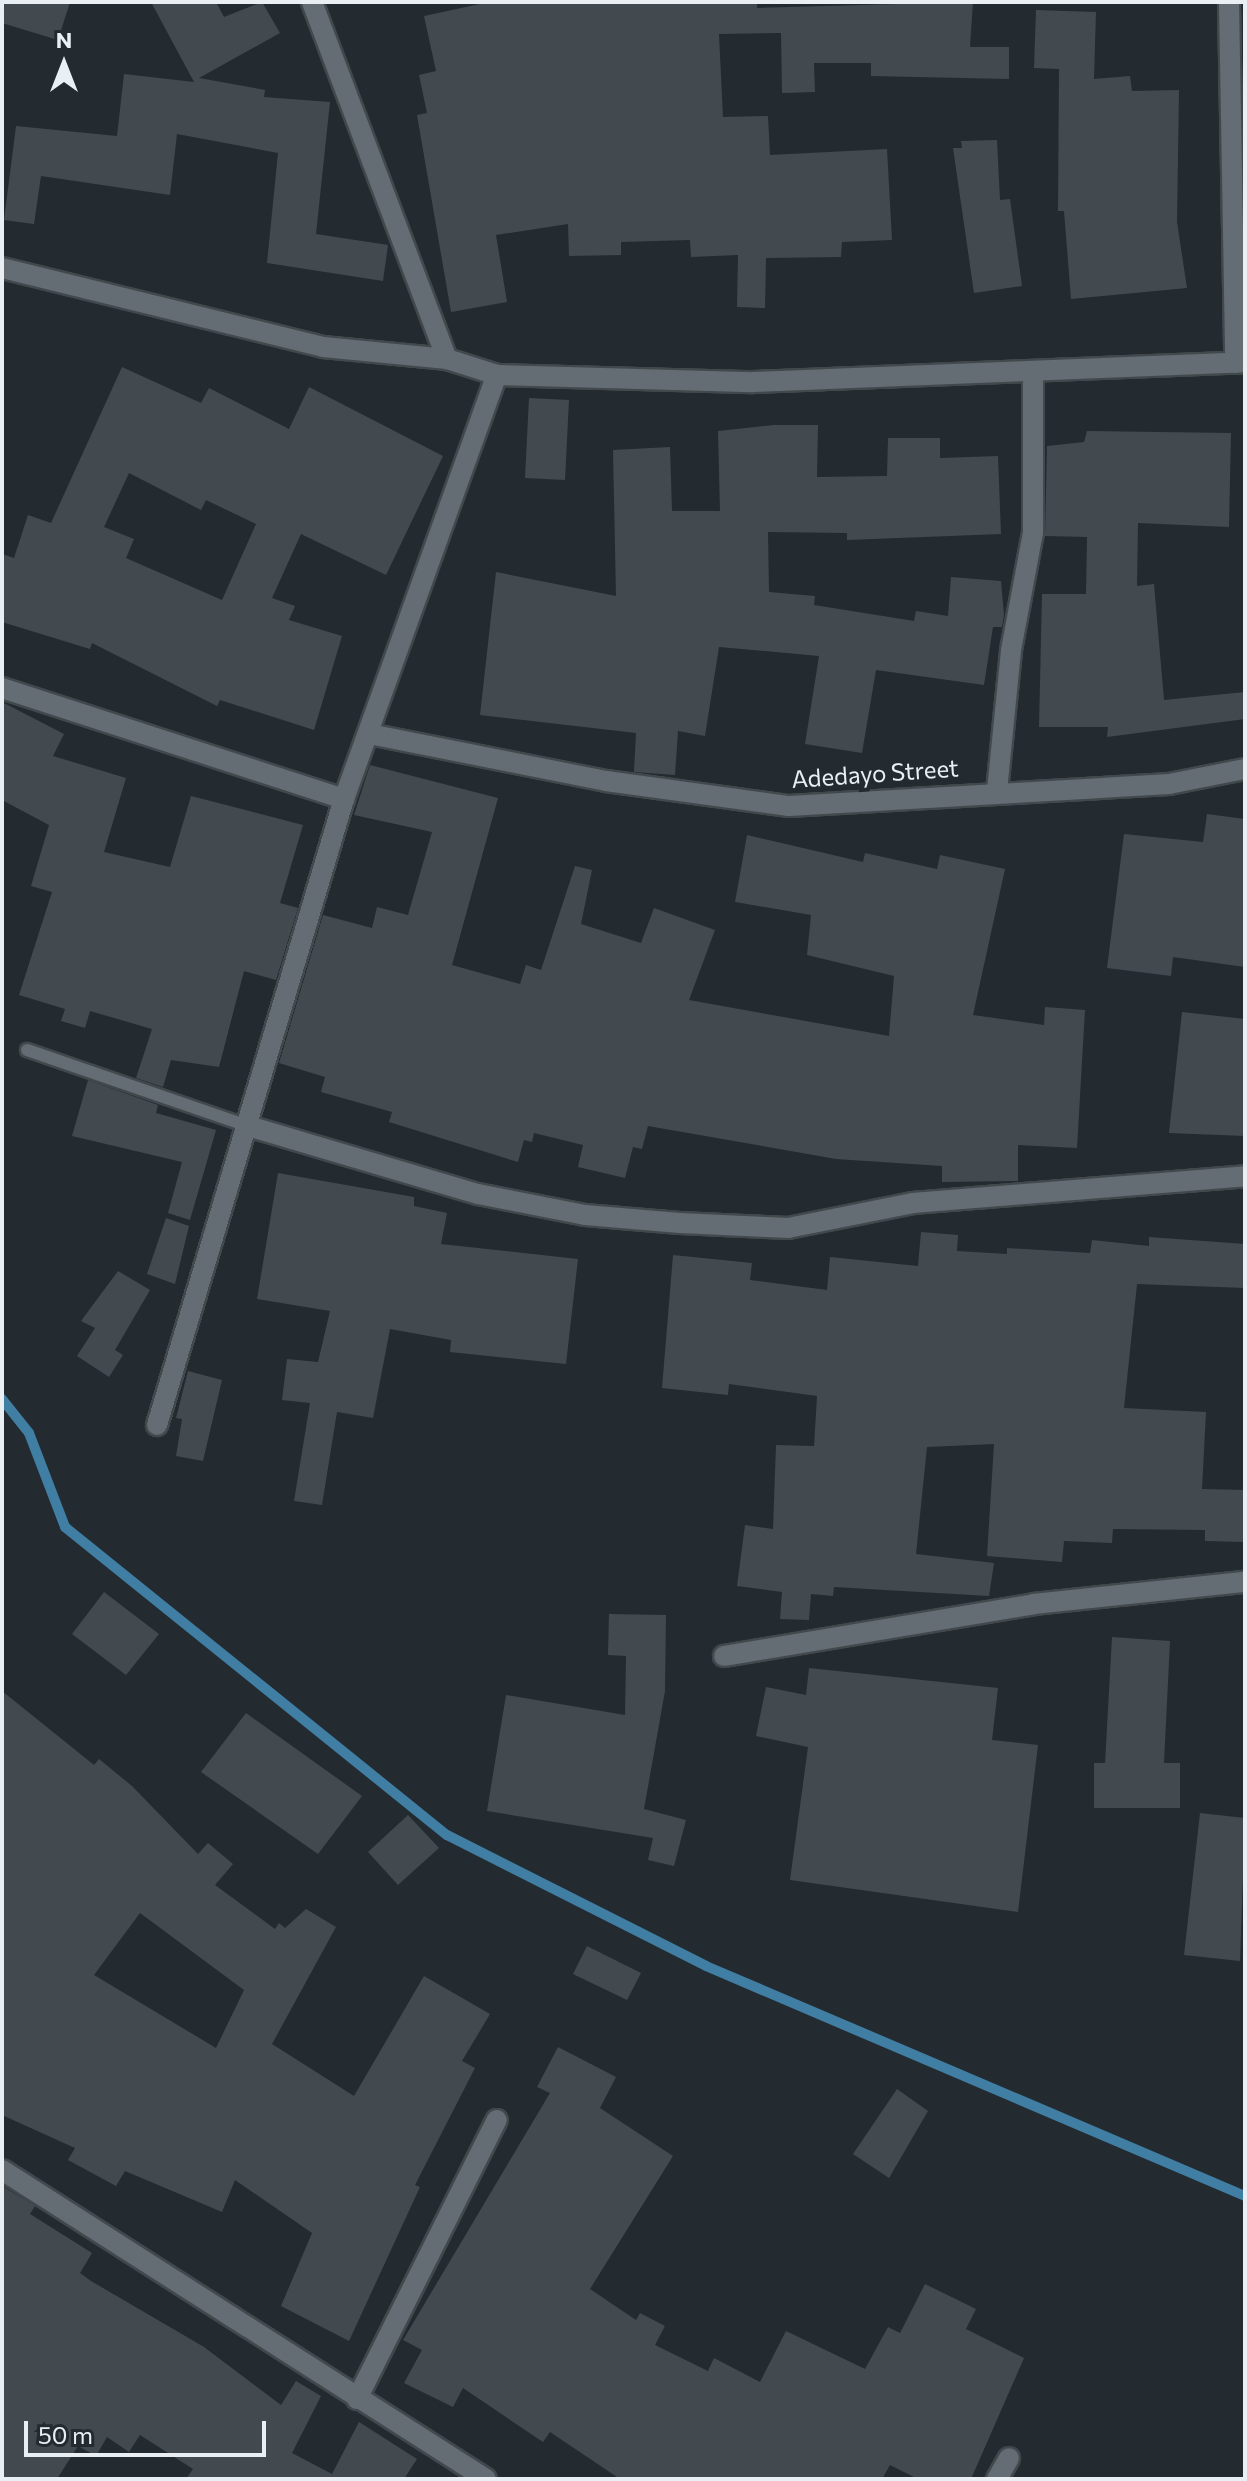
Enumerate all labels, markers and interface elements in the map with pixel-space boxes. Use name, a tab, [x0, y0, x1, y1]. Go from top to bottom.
north arrow	[24, 24, 104, 104]
text: N	[56, 26, 72, 53]
street label: Adedayo Street	[790, 753, 960, 793]
scale bar	[28, 2405, 270, 2455]
text: 50 m	[38, 2420, 93, 2449]

